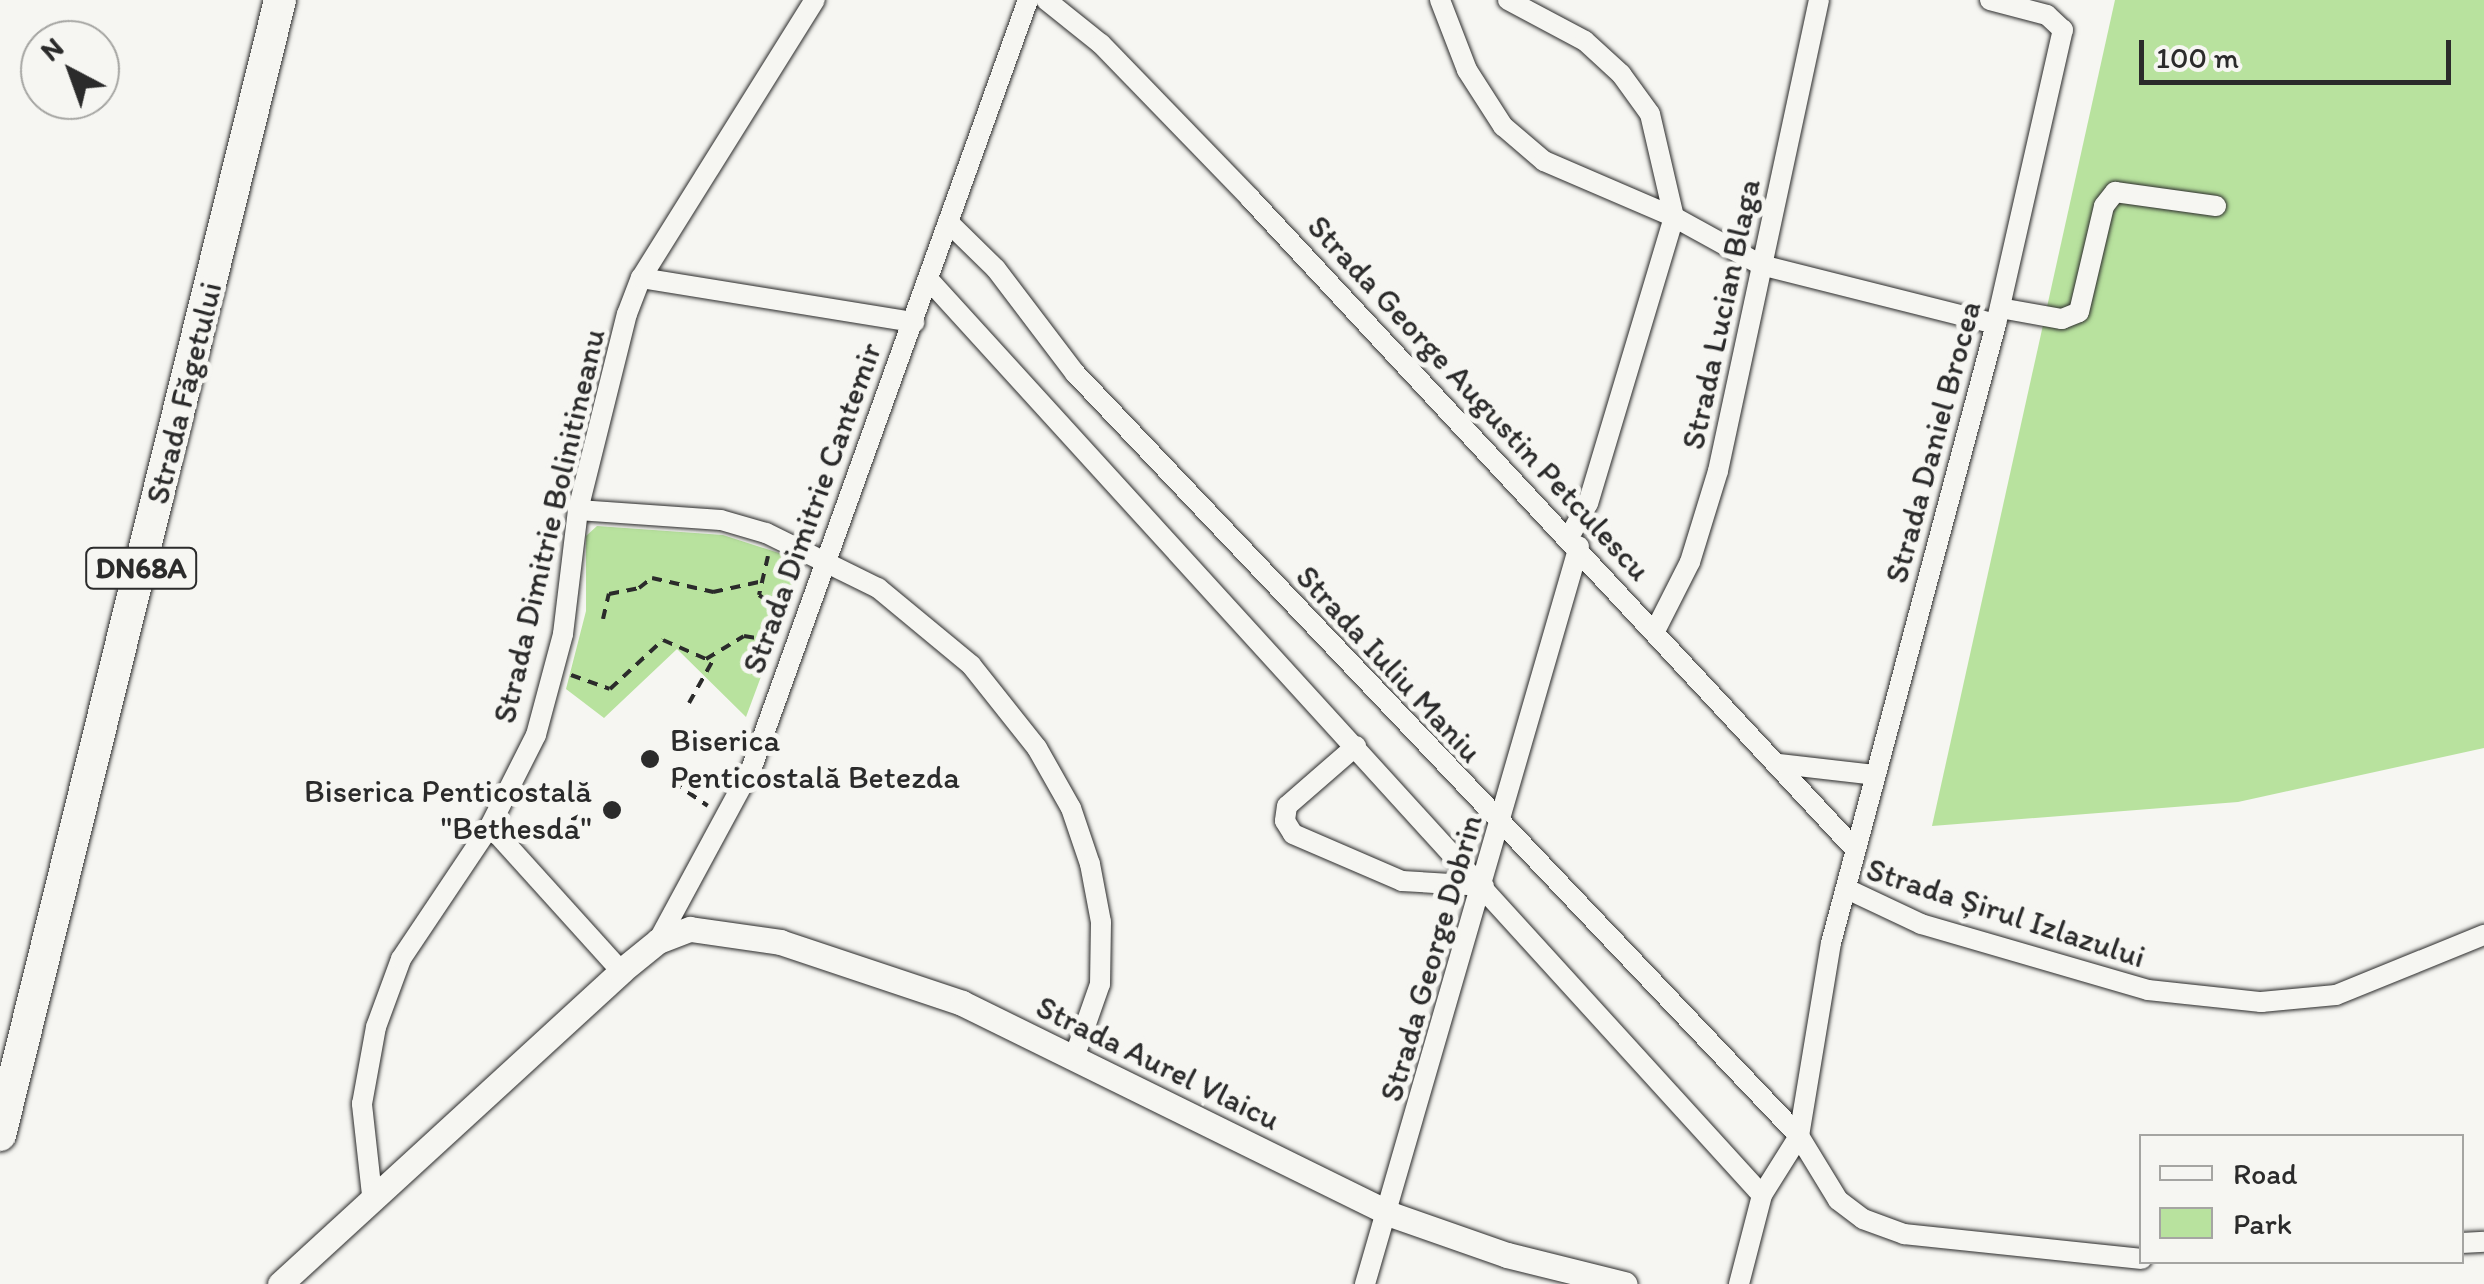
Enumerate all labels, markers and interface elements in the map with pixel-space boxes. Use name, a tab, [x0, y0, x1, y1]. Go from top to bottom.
north arrow	[20, 20, 120, 120]
scale bar	[2144, 20, 2456, 82]
text: N	[33, 30, 70, 68]
text: 100 m	[2156, 39, 2239, 76]
street label: Strada Lucian Blaga	[1674, 175, 1768, 453]
street label: Strada George Augustin Petculescu	[1300, 208, 1658, 588]
street label: Strada Făgetului	[138, 278, 230, 508]
street label: Strada Daniel Brocea	[1877, 296, 1989, 588]
street label: Strada Dimitrie Bolinitineanu	[485, 325, 613, 727]
street label: Strada Dimitrie Cantemir	[734, 337, 890, 679]
road number: DN68A	[84, 543, 198, 593]
street label: Strada Iuliu Maniu	[1287, 557, 1491, 771]
place label: Biserica Penticostală Betezda	[670, 722, 960, 797]
marker: Biserica Penticostală Betezda	[639, 748, 661, 770]
place label: Biserica Penticostală "Bethesda"	[304, 773, 592, 848]
marker: Biserica Penticostală "Bethesda"	[601, 799, 623, 821]
street label: Strada George Dobrin	[1372, 810, 1490, 1106]
street label: Strada Șirul Izlazului	[1861, 850, 2151, 976]
street label: Strada Aurel Vlaicu	[1030, 987, 1286, 1139]
legend	[2139, 1134, 2464, 1264]
text: Road	[2233, 1155, 2298, 1192]
text: Park	[2233, 1205, 2292, 1242]

